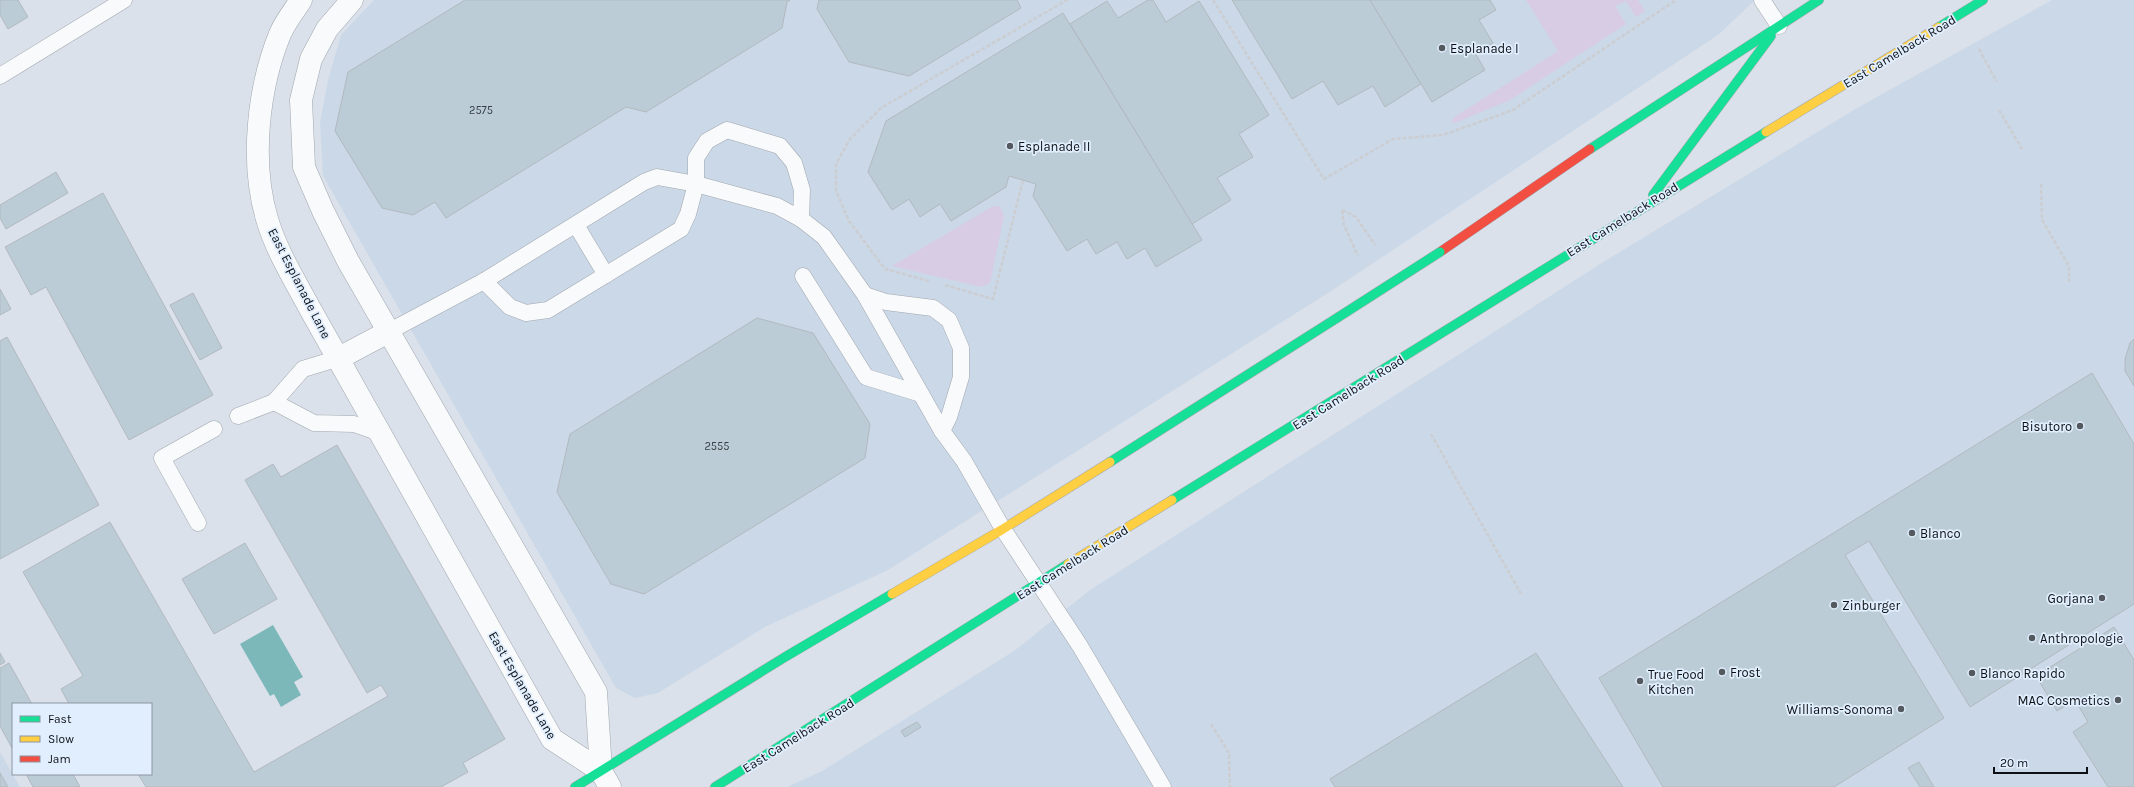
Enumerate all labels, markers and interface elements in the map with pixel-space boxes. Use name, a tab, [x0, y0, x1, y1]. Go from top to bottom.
street label: East Camelback Road	[1840, 12, 1958, 91]
place label: Esplanade I	[1450, 41, 1519, 56]
marker: Esplanade I	[1437, 43, 1447, 53]
house number: 2575	[469, 104, 493, 117]
place label: Esplanade II	[1018, 139, 1090, 154]
marker: Esplanade II	[1005, 141, 1015, 151]
street label: East Camelback Road	[1564, 179, 1681, 260]
street label: East Esplanade Lane	[265, 225, 334, 341]
street label: East Camelback Road	[1290, 352, 1407, 433]
place label: Bisutoro	[2022, 419, 2072, 434]
marker: Bisutoro	[2075, 421, 2085, 431]
house number: 2555	[704, 440, 730, 453]
street label: East Camelback Road	[1014, 522, 1131, 603]
place label: Blanco	[1920, 526, 1961, 541]
marker: Blanco	[1907, 528, 1917, 538]
place label: Gorjana	[2048, 591, 2094, 606]
marker: Gorjana	[2097, 593, 2107, 603]
place label: Zinburger	[1842, 598, 1900, 613]
marker: Zinburger	[1829, 600, 1839, 610]
street label: East Esplanade Lane	[486, 629, 560, 742]
place label: Anthropologie	[2040, 631, 2124, 646]
marker: Anthropologie	[2027, 633, 2037, 643]
place label: Frost	[1730, 665, 1760, 680]
place label: Blanco Rapido	[1980, 666, 2065, 681]
place label: True Food Kitchen	[1648, 667, 1704, 697]
marker: Frost	[1717, 667, 1727, 677]
marker: Blanco Rapido	[1967, 668, 1977, 678]
marker: True Food Kitchen	[1635, 676, 1645, 686]
place label: MAC Cosmetics	[2017, 693, 2110, 708]
street label: East Camelback Road	[740, 695, 857, 776]
marker: MAC Cosmetics	[2113, 695, 2123, 705]
place label: Williams-Sonoma	[1786, 702, 1893, 717]
legend	[12, 703, 152, 775]
marker: Williams-Sonoma	[1896, 704, 1906, 714]
text: Fast	[48, 712, 72, 726]
text: Slow	[48, 732, 74, 746]
scale bar	[1994, 749, 2087, 775]
text: Jam	[48, 752, 71, 766]
text: 20 m	[2000, 756, 2028, 770]

